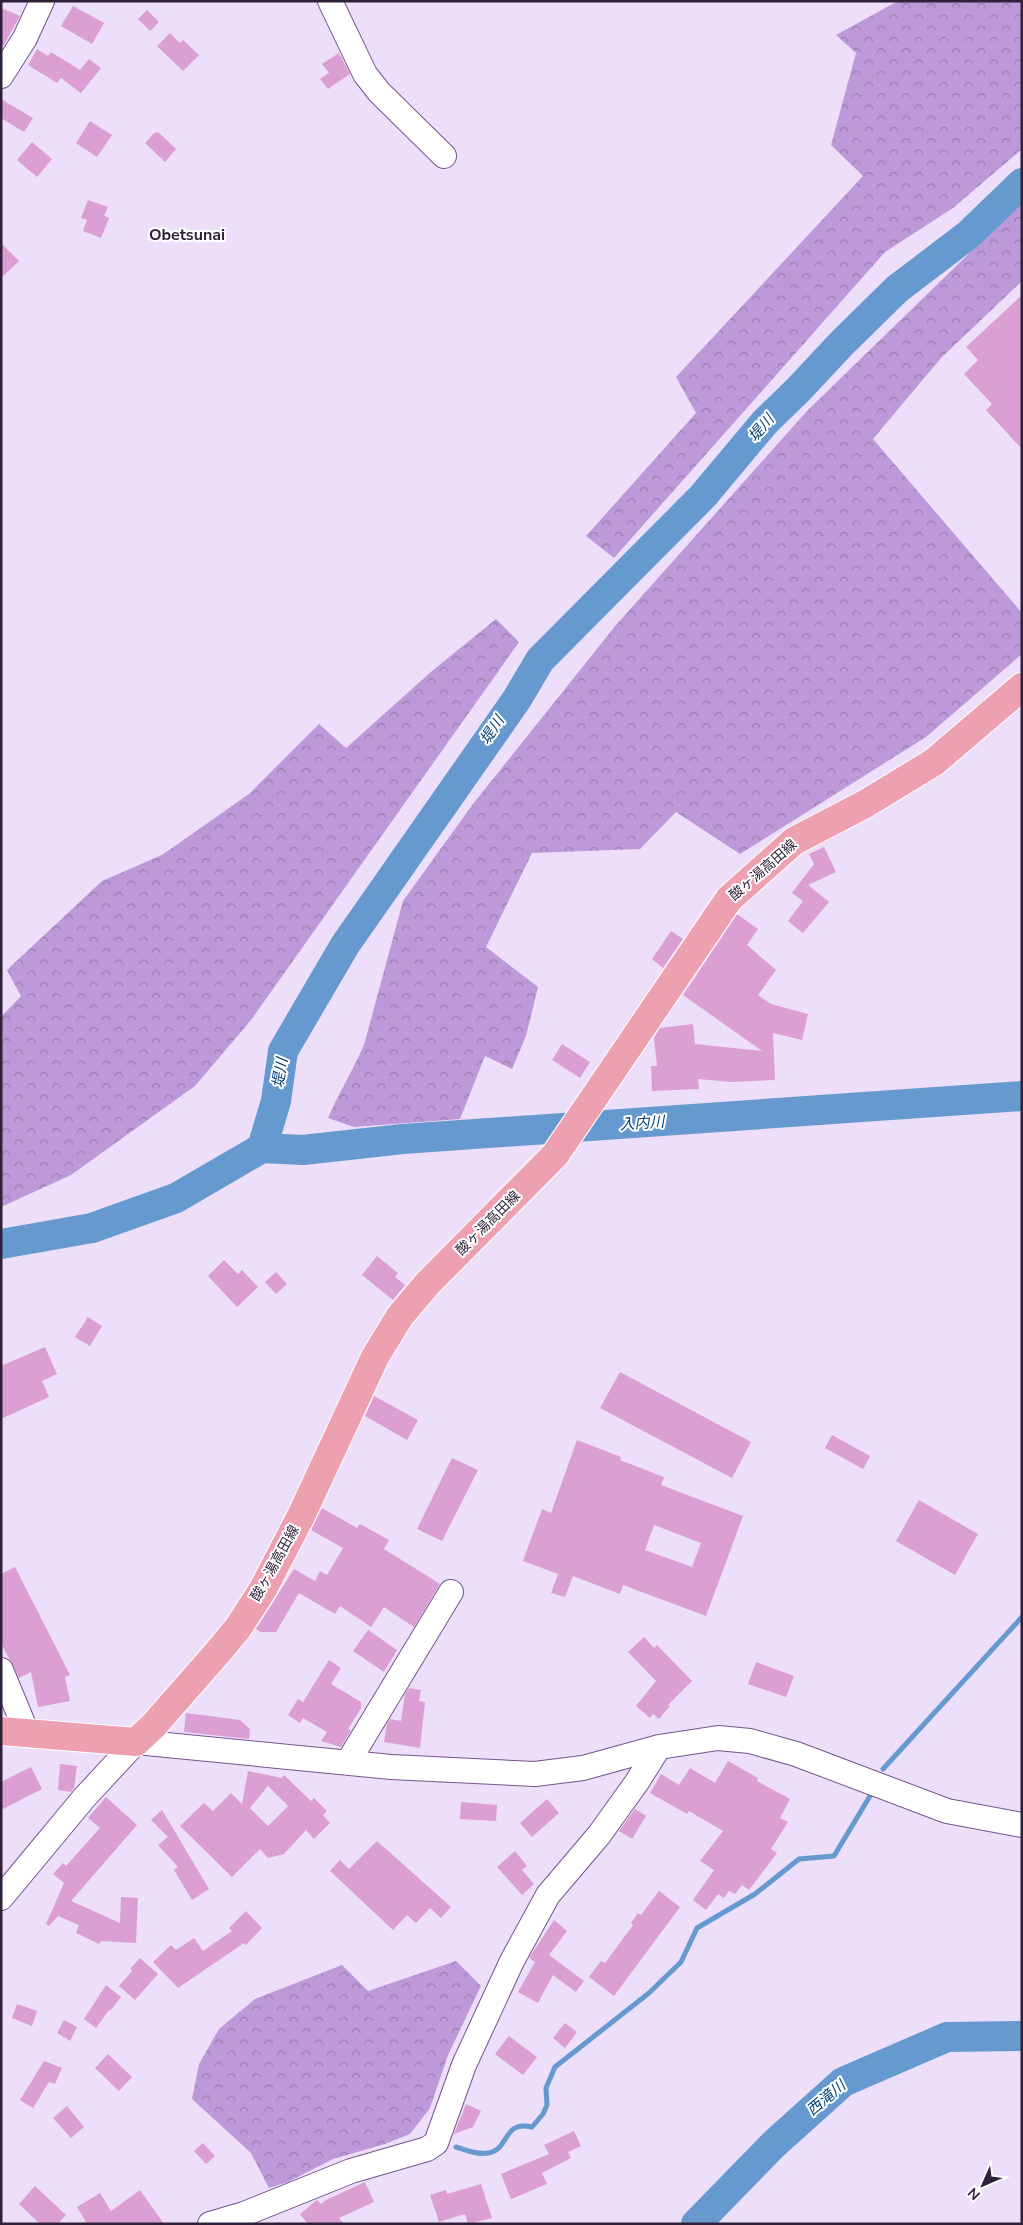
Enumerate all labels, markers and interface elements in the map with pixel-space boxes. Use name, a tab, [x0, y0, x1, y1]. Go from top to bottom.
district label: Obetsunai	[149, 224, 225, 246]
water label: 堤川	[744, 409, 780, 446]
water label: 堤川	[475, 710, 510, 748]
street label: 酸ヶ湯高田線	[725, 835, 801, 905]
water label: 堤川	[268, 1055, 293, 1089]
water label: 入内川	[619, 1111, 667, 1135]
street label: 酸ヶ湯高田線	[452, 1187, 524, 1259]
street label: 酸ヶ湯高田線	[246, 1522, 304, 1604]
water label: 西滝川	[802, 2075, 851, 2120]
north arrow	[958, 2160, 1008, 2210]
text: N	[964, 2183, 985, 2204]

